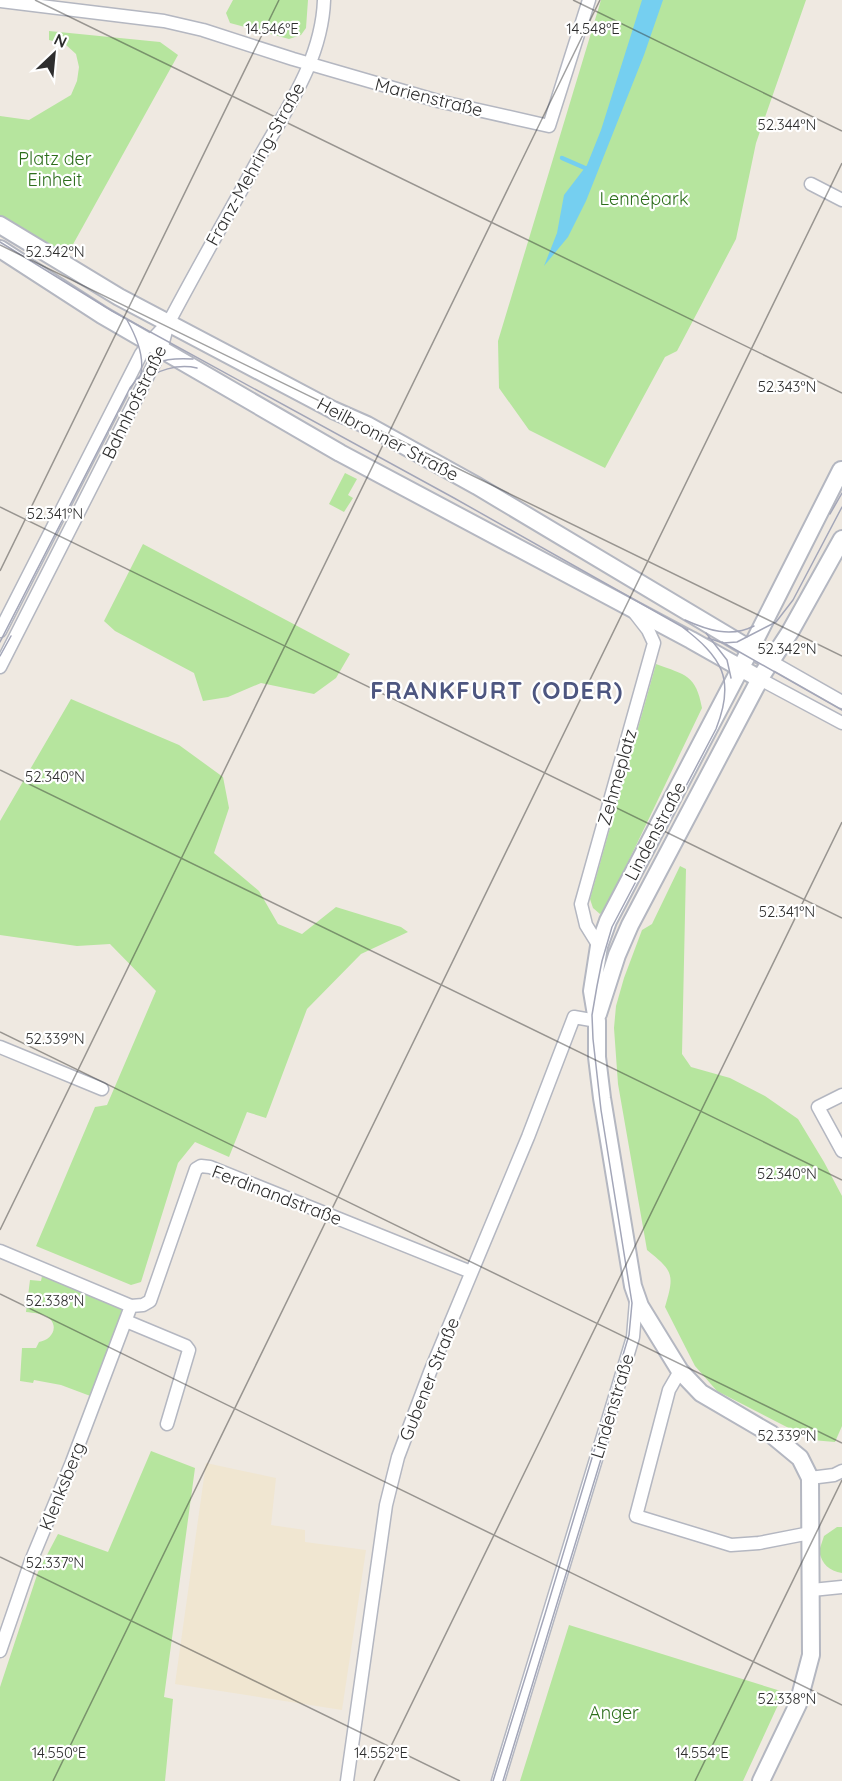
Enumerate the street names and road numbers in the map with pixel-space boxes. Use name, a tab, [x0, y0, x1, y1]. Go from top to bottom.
street label: Marienstraße	[373, 72, 485, 122]
street label: Franz-Mehring-Straße	[200, 78, 310, 250]
street label: Bahnhofstraße	[96, 341, 172, 463]
street label: Heilbronner Straße	[313, 392, 463, 486]
street label: Zehmeplatz	[592, 726, 642, 828]
street label: Lindenstraße	[619, 778, 691, 884]
street label: Ferdinandstraße	[209, 1160, 345, 1230]
street label: Gubener Straße	[394, 1314, 464, 1444]
street label: Lindenstraße	[585, 1351, 639, 1461]
street label: Klenksberg	[34, 1438, 90, 1534]

